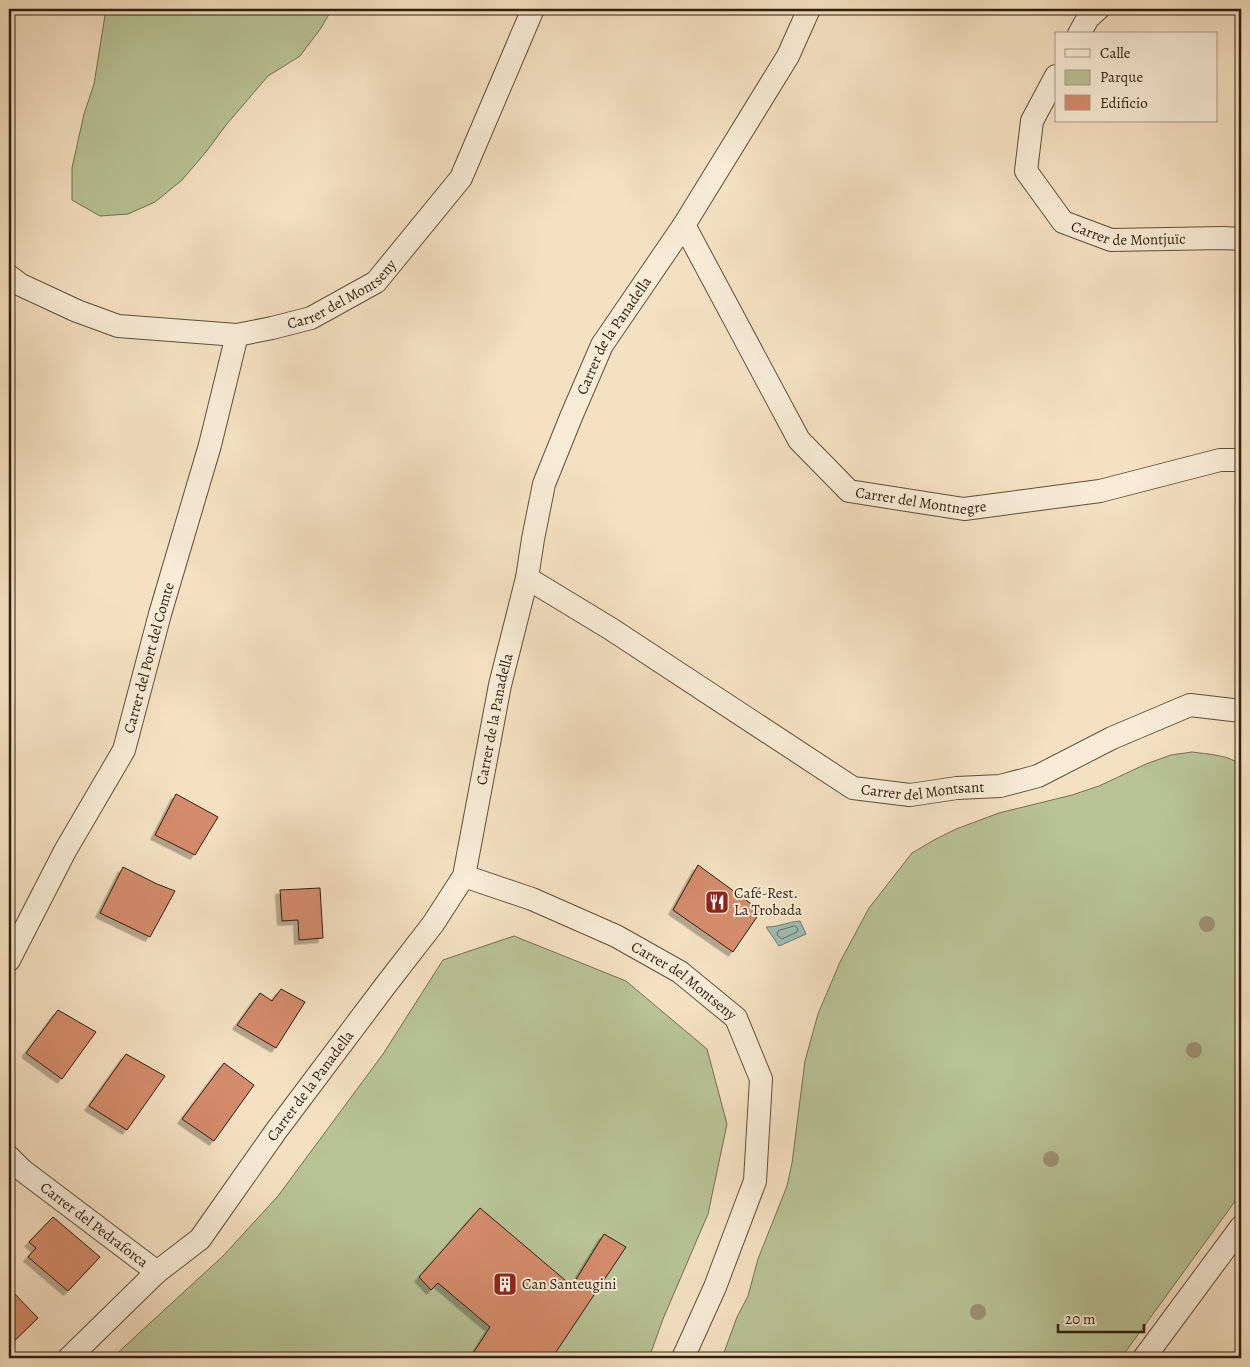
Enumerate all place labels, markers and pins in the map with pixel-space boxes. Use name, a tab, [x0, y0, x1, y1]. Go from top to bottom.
place label: Café-Rest. La Trobada	[734, 883, 802, 920]
restaurant icon: Café-Rest. La Trobada	[704, 889, 730, 915]
building icon: Can Santeugini	[492, 1271, 518, 1297]
place label: Can Santeugini	[522, 1274, 616, 1294]

